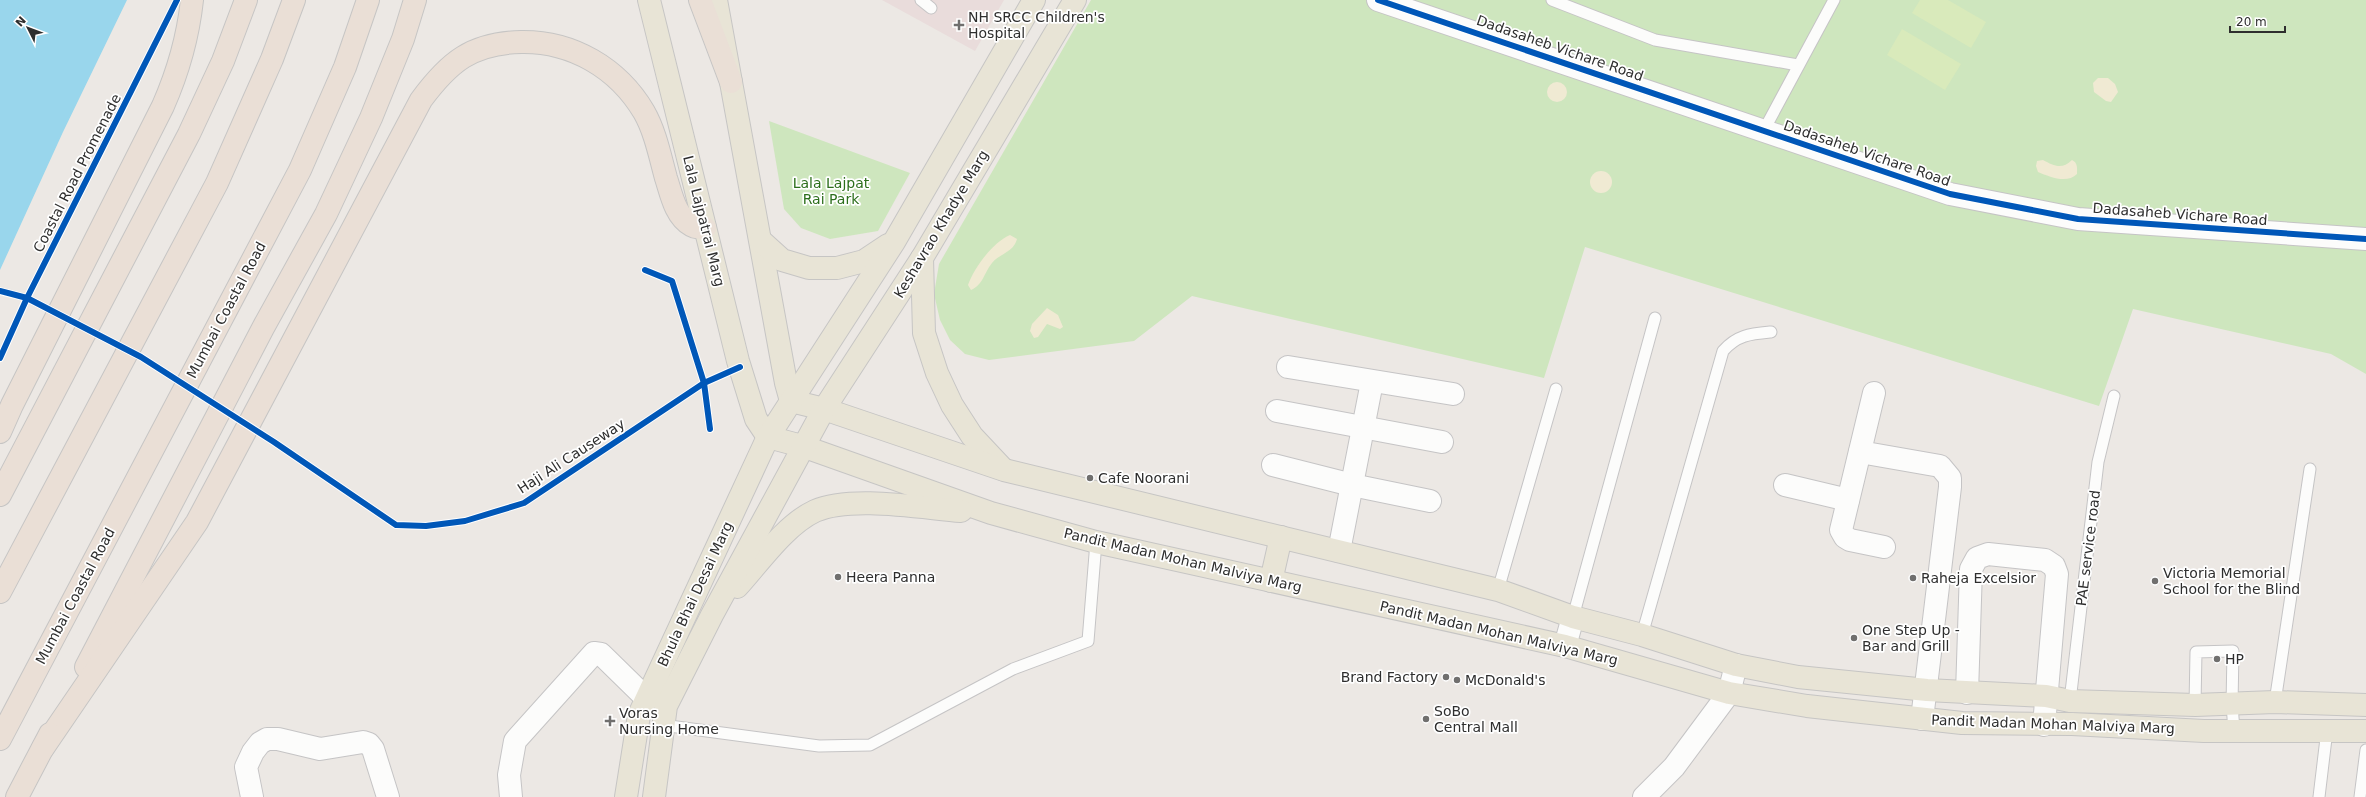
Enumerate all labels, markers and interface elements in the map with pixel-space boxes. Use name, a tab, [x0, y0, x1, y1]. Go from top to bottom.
north arrow	[8, 8, 48, 48]
scale bar	[2230, 8, 2285, 34]
place label: NH SRCC Children's Hospital	[968, 9, 1105, 41]
street label: Dadasaheb Vichare Road	[1474, 12, 1646, 84]
text: N	[13, 14, 29, 29]
text: 20 m	[2236, 15, 2267, 29]
marker: NH SRCC Children's Hospital	[953, 19, 965, 31]
street label: Coastal Road Promenade	[30, 91, 124, 255]
street label: Dadasaheb Vichare Road	[1781, 117, 1953, 189]
street label: Keshavrao Khadye Marg	[891, 147, 991, 301]
street label: Lala Lajpatrai Marg	[680, 154, 728, 288]
park label: Lala Lajpat Rai Park	[793, 175, 870, 207]
street label: Dadasaheb Vichare Road	[2092, 200, 2268, 228]
street label: Mumbai Coastal Road	[183, 239, 269, 381]
street label: Haji Ali Causeway	[514, 415, 628, 497]
place label: Cafe Noorani	[1098, 470, 1189, 486]
marker: Cafe Noorani	[1085, 473, 1095, 483]
street label: PAE service road	[2073, 489, 2103, 607]
street label: Bhula Bhai Desai Marg	[654, 519, 736, 669]
street label: Mumbai Coastal Road	[32, 525, 118, 667]
street label: Pandit Madan Mohan Malviya Marg	[1062, 525, 1304, 595]
place label: Victoria Memorial School for the Blind	[2163, 565, 2300, 597]
place label: Heera Panna	[846, 569, 935, 585]
place label: Raheja Excelsior	[1921, 570, 2036, 586]
marker: Heera Panna	[833, 572, 843, 582]
marker: Raheja Excelsior	[1908, 573, 1918, 583]
marker: Victoria Memorial School for the Blind	[2150, 576, 2160, 586]
street label: Pandit Madan Mohan Malviya Marg	[1378, 598, 1620, 668]
place label: One Step Up - Bar and Grill	[1862, 622, 1960, 654]
marker: One Step Up - Bar and Grill	[1849, 633, 1859, 643]
place label: HP	[2225, 651, 2244, 667]
marker: HP	[2212, 654, 2222, 664]
place label: Brand Factory	[1341, 669, 1438, 685]
marker: Brand Factory	[1441, 672, 1451, 682]
place label: McDonald's	[1465, 672, 1546, 688]
marker: McDonald's	[1452, 675, 1462, 685]
place label: SoBo Central Mall	[1434, 703, 1518, 735]
place label: Voras Nursing Home	[619, 705, 719, 737]
street label: Pandit Madan Mohan Malviya Marg	[1931, 712, 2175, 736]
marker: SoBo Central Mall	[1421, 714, 1431, 724]
marker: Voras Nursing Home	[604, 715, 616, 727]

